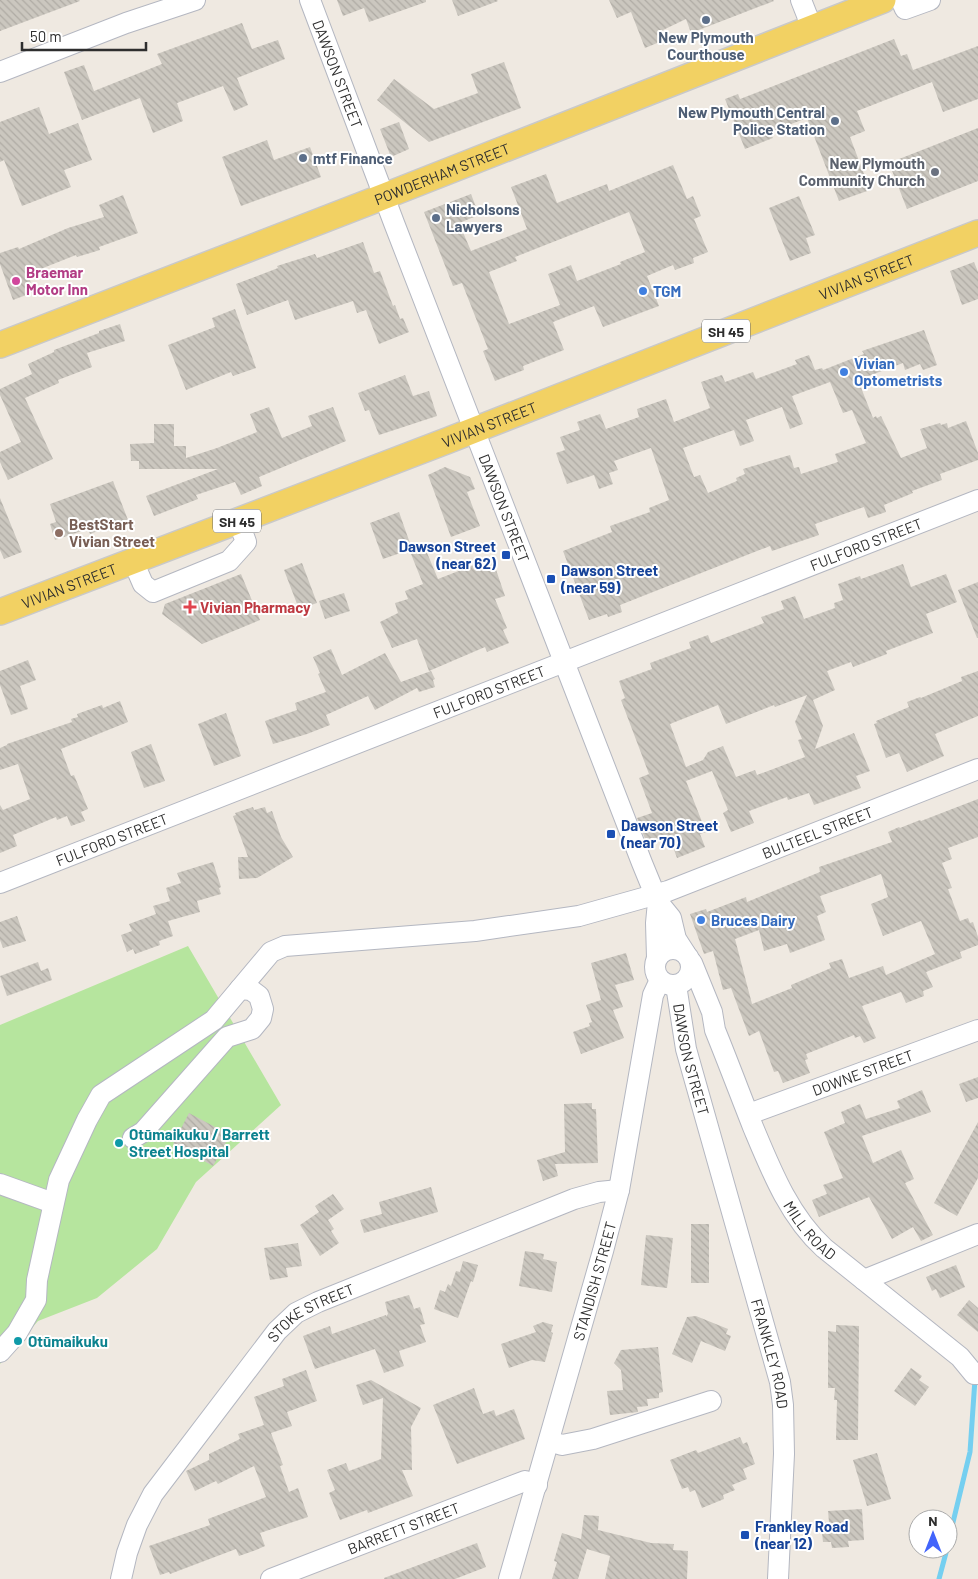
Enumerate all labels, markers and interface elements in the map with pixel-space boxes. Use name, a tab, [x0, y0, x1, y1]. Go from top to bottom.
marker: New Plymouth Courthouse	[700, 14, 712, 26]
street label: DAWSON STREET	[309, 17, 366, 131]
scale bar	[22, 20, 146, 52]
text: 50 m	[30, 27, 62, 45]
place label: New Plymouth Courthouse	[658, 28, 754, 63]
place label: New Plymouth Central Police Station	[678, 103, 825, 138]
marker: New Plymouth Central Police Station	[829, 115, 841, 127]
street label: POWDERHAM STREET	[372, 139, 512, 208]
place label: mtf Finance	[313, 149, 393, 167]
marker: mtf Finance	[297, 152, 309, 164]
place label: New Plymouth Community Church	[799, 154, 925, 189]
marker: New Plymouth Community Church	[929, 166, 941, 178]
place label: Nicholsons Lawyers	[446, 200, 520, 235]
marker: Nicholsons Lawyers	[430, 212, 442, 224]
street label: VIVIAN STREET	[816, 250, 916, 303]
place label: Braemar Motor Inn	[26, 263, 88, 298]
marker: Braemar Motor Inn	[10, 275, 22, 287]
place label: TGM	[653, 282, 681, 300]
marker: TGM	[637, 285, 649, 297]
road number: SH 45	[702, 320, 750, 342]
place label: Vivian Optometrists	[854, 354, 943, 389]
marker: Vivian Optometrists	[838, 366, 850, 378]
street label: VIVIAN STREET	[439, 398, 539, 451]
street label: DAWSON STREET	[475, 451, 534, 565]
road number: SH 45	[213, 510, 261, 532]
street label: FULFORD STREET	[807, 514, 925, 574]
place label: BestStart Vivian Street	[69, 515, 155, 550]
marker: BestStart Vivian Street	[53, 527, 65, 539]
place label: Dawson Street (near 62)	[399, 537, 497, 572]
marker: Dawson Street (near 62)	[500, 549, 512, 561]
street label: VIVIAN STREET	[19, 559, 119, 612]
place label: Dawson Street (near 59)	[560, 561, 659, 596]
marker: Dawson Street (near 59)	[545, 573, 557, 585]
place label: Vivian Pharmacy	[200, 598, 311, 616]
marker: Vivian Pharmacy	[184, 601, 196, 613]
street label: FULFORD STREET	[430, 661, 548, 722]
street label: BULTEEL STREET	[759, 802, 875, 862]
street label: FULFORD STREET	[53, 809, 170, 869]
place label: Dawson Street (near 70)	[620, 816, 719, 851]
marker: Dawson Street (near 70)	[605, 828, 617, 840]
place label: Bruces Dairy	[711, 911, 796, 929]
marker: Bruces Dairy	[695, 914, 707, 926]
street label: DAWSON STREET	[670, 1002, 713, 1117]
street label: DOWNE STREET	[810, 1046, 916, 1099]
place label: Otūmaikuku / Barrett Street Hospital	[129, 1125, 270, 1160]
marker: Otūmaikuku / Barrett Street Hospital	[113, 1137, 125, 1149]
street label: MILL ROAD	[780, 1197, 840, 1263]
street label: STANDISH STREET	[569, 1219, 619, 1343]
street label: STOKE STREET	[263, 1279, 357, 1345]
street label: FRANKLEY ROAD	[748, 1297, 792, 1410]
place label: Otūmaikuku	[28, 1332, 108, 1350]
marker: Otūmaikuku	[12, 1335, 24, 1347]
street label: BARRETT STREET	[345, 1498, 462, 1558]
north arrow	[908, 1509, 958, 1559]
text: N	[928, 1512, 938, 1529]
place label: Frankley Road (near 12)	[754, 1517, 849, 1552]
marker: Frankley Road (near 12)	[739, 1529, 751, 1541]

